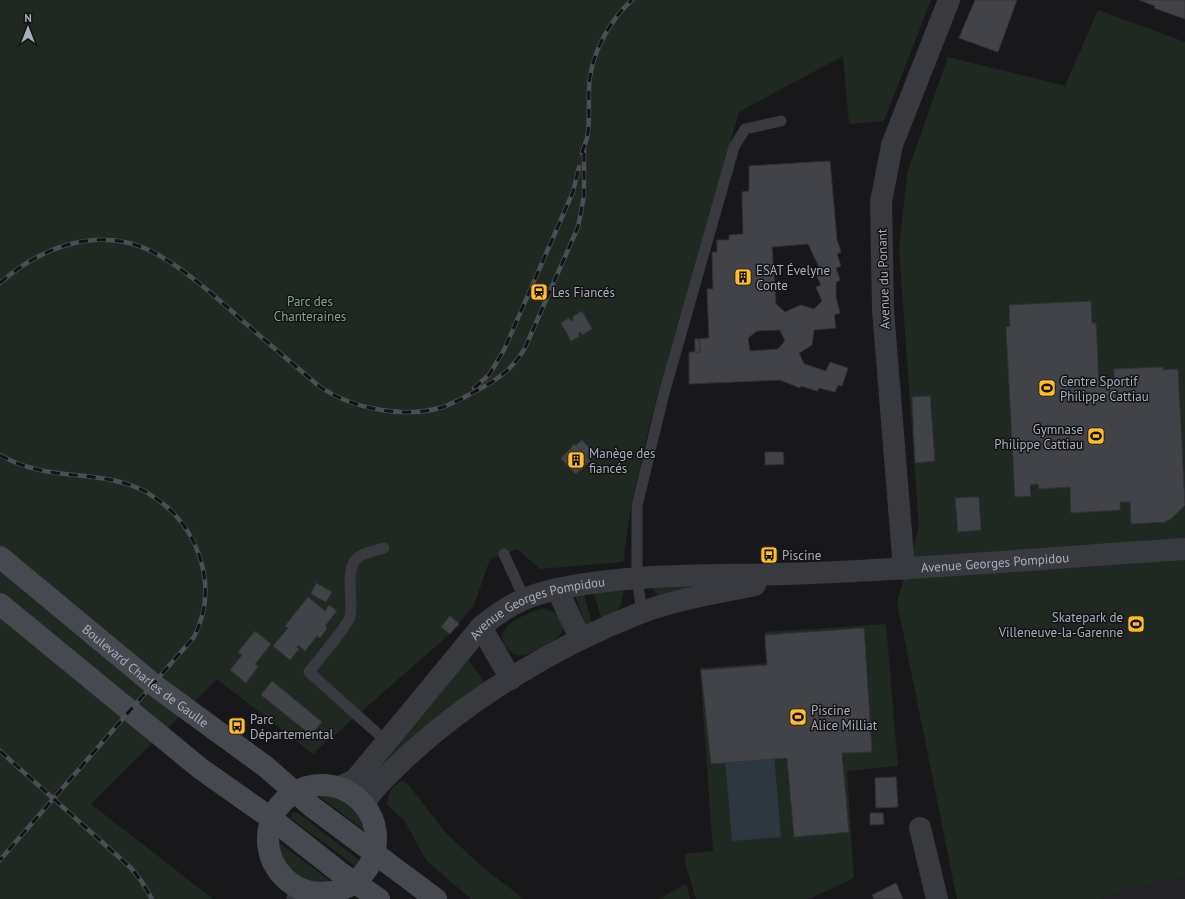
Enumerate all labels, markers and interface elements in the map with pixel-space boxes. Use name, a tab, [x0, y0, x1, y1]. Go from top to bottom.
north arrow	[8, 8, 48, 48]
text: N	[24, 11, 32, 25]
street label: Avenue du Ponant	[873, 228, 894, 329]
place label: ESAT Évelyne Conte	[756, 262, 830, 294]
building icon: ESAT Évelyne Conte	[733, 267, 753, 287]
station icon: Les Fiancés	[529, 282, 549, 302]
place label: Les Fiancés	[552, 284, 615, 301]
park label: Parc des Chanteraines	[274, 293, 346, 325]
place label: Centre Sportif Philippe Cattiau	[1060, 373, 1149, 405]
sports icon: Centre Sportif Philippe Cattiau	[1037, 378, 1057, 398]
place label: Gymnase Philippe Cattiau	[994, 421, 1083, 453]
sports icon: Gymnase Philippe Cattiau	[1086, 426, 1106, 446]
place label: Manège des fiancés	[589, 445, 655, 477]
building icon: Manège des fiancés	[566, 450, 586, 470]
bus stop icon: Piscine	[759, 545, 779, 565]
place label: Piscine	[782, 547, 821, 564]
street label: Avenue Georges Pompidou	[921, 549, 1070, 576]
street label: Avenue Georges Pompidou	[466, 573, 606, 643]
place label: Skatepark de Villeneuve-la-Garenne	[998, 609, 1123, 641]
sports icon: Skatepark de Villeneuve-la-Garenne	[1126, 614, 1146, 634]
street label: Boulevard Charles de Gaulle	[79, 621, 212, 731]
place label: Piscine Alice Milliat	[811, 702, 878, 734]
sports icon: Piscine Alice Milliat	[788, 707, 808, 727]
place label: Parc Départemental	[250, 711, 333, 743]
bus stop icon: Parc Départemental	[227, 716, 247, 736]

